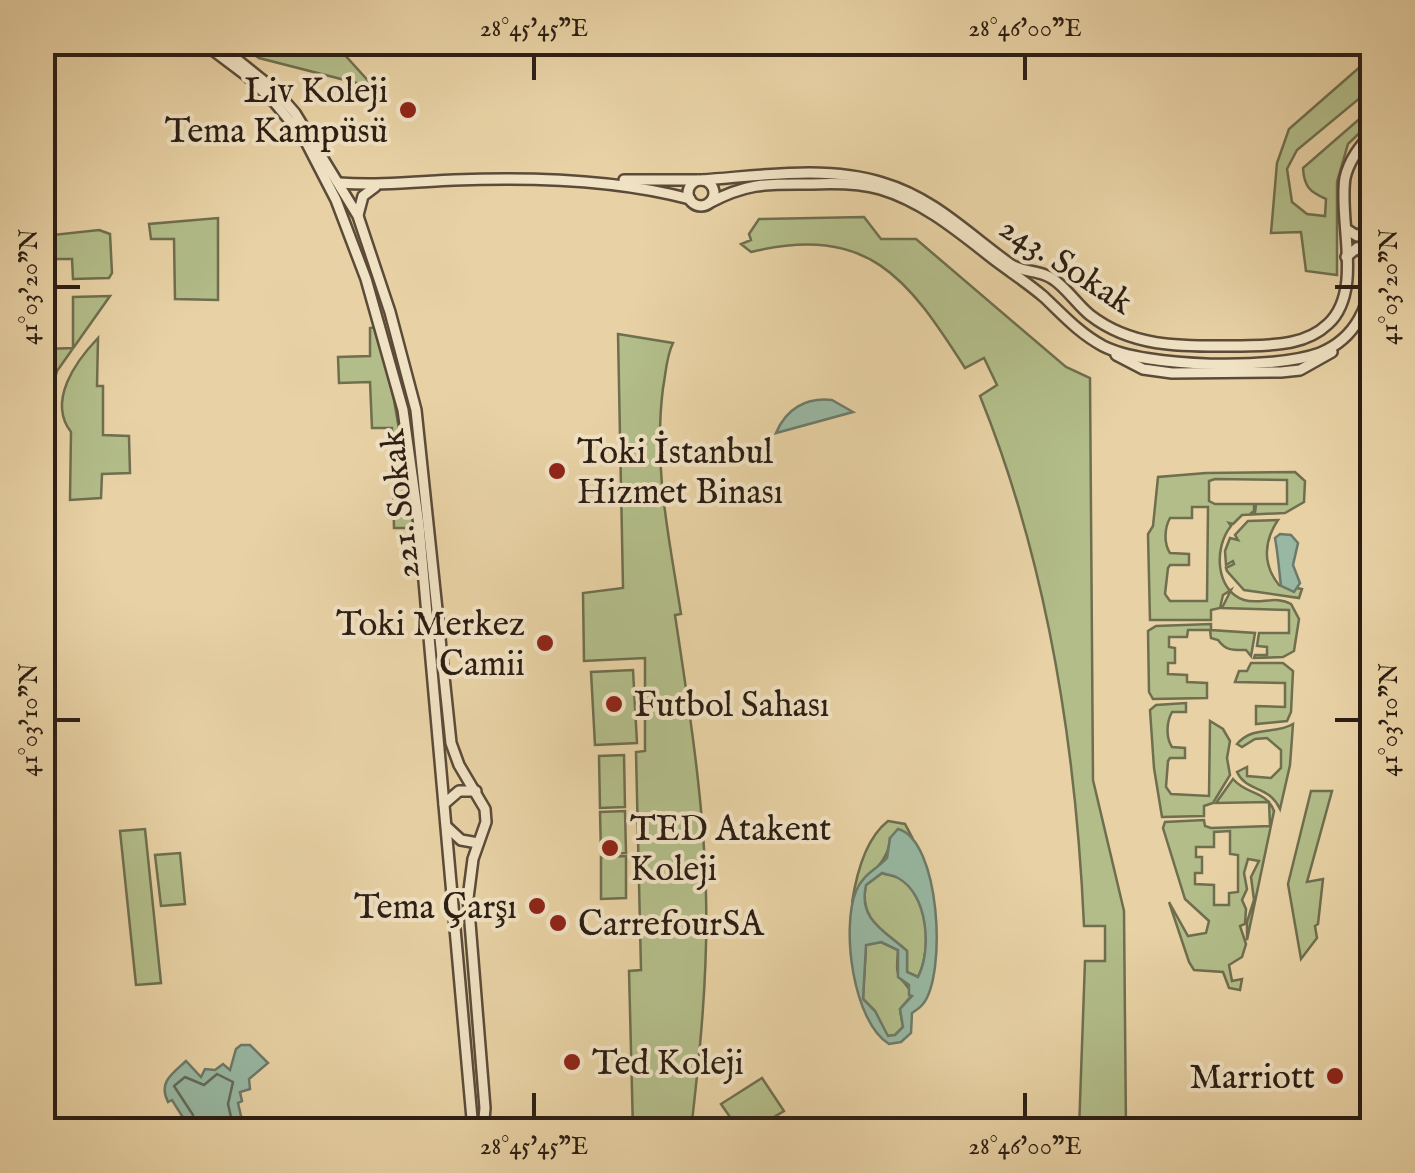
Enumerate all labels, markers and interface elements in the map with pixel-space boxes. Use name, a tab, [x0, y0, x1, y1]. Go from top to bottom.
text: 28°45'45"E	[480, 13, 588, 45]
text: 28°46'00"E	[968, 13, 1082, 45]
place label: Liv Koleji Tema Kampüsü	[165, 70, 388, 155]
marker: Liv Koleji Tema Kampüsü	[397, 99, 419, 121]
street label: 243. Sokak	[990, 206, 1141, 326]
text: 41°03'20"N	[14, 229, 46, 345]
text: 41°03'20"N	[1374, 229, 1406, 345]
street label: 221. Sokak	[371, 426, 432, 581]
place label: Toki İstanbul Hizmet Binası	[577, 430, 783, 516]
marker: Toki İstanbul Hizmet Binası	[546, 460, 568, 482]
place label: Toki Merkez Camii	[336, 603, 525, 688]
marker: Toki Merkez Camii	[534, 632, 556, 654]
text: 41°03'10"N	[14, 663, 46, 777]
text: 41°03'10"N	[1374, 663, 1406, 777]
place label: Futbol Sahası	[634, 684, 829, 729]
marker: Futbol Sahası	[603, 693, 625, 715]
place label: TED Atakent Koleji	[630, 808, 831, 893]
marker: TED Atakent Koleji	[599, 837, 621, 859]
place label: Tema Çarşı	[354, 886, 517, 931]
marker: Tema Çarşı	[526, 895, 548, 917]
place label: CarrefourSA	[578, 903, 765, 948]
marker: CarrefourSA	[547, 912, 569, 934]
place label: Ted Koleji	[592, 1042, 744, 1087]
marker: Ted Koleji	[561, 1051, 583, 1073]
place label: Marriott	[1189, 1056, 1315, 1101]
marker: Marriott	[1324, 1065, 1346, 1087]
text: 28°45'45"E	[480, 1131, 588, 1163]
text: 28°46'00"E	[968, 1131, 1082, 1163]

